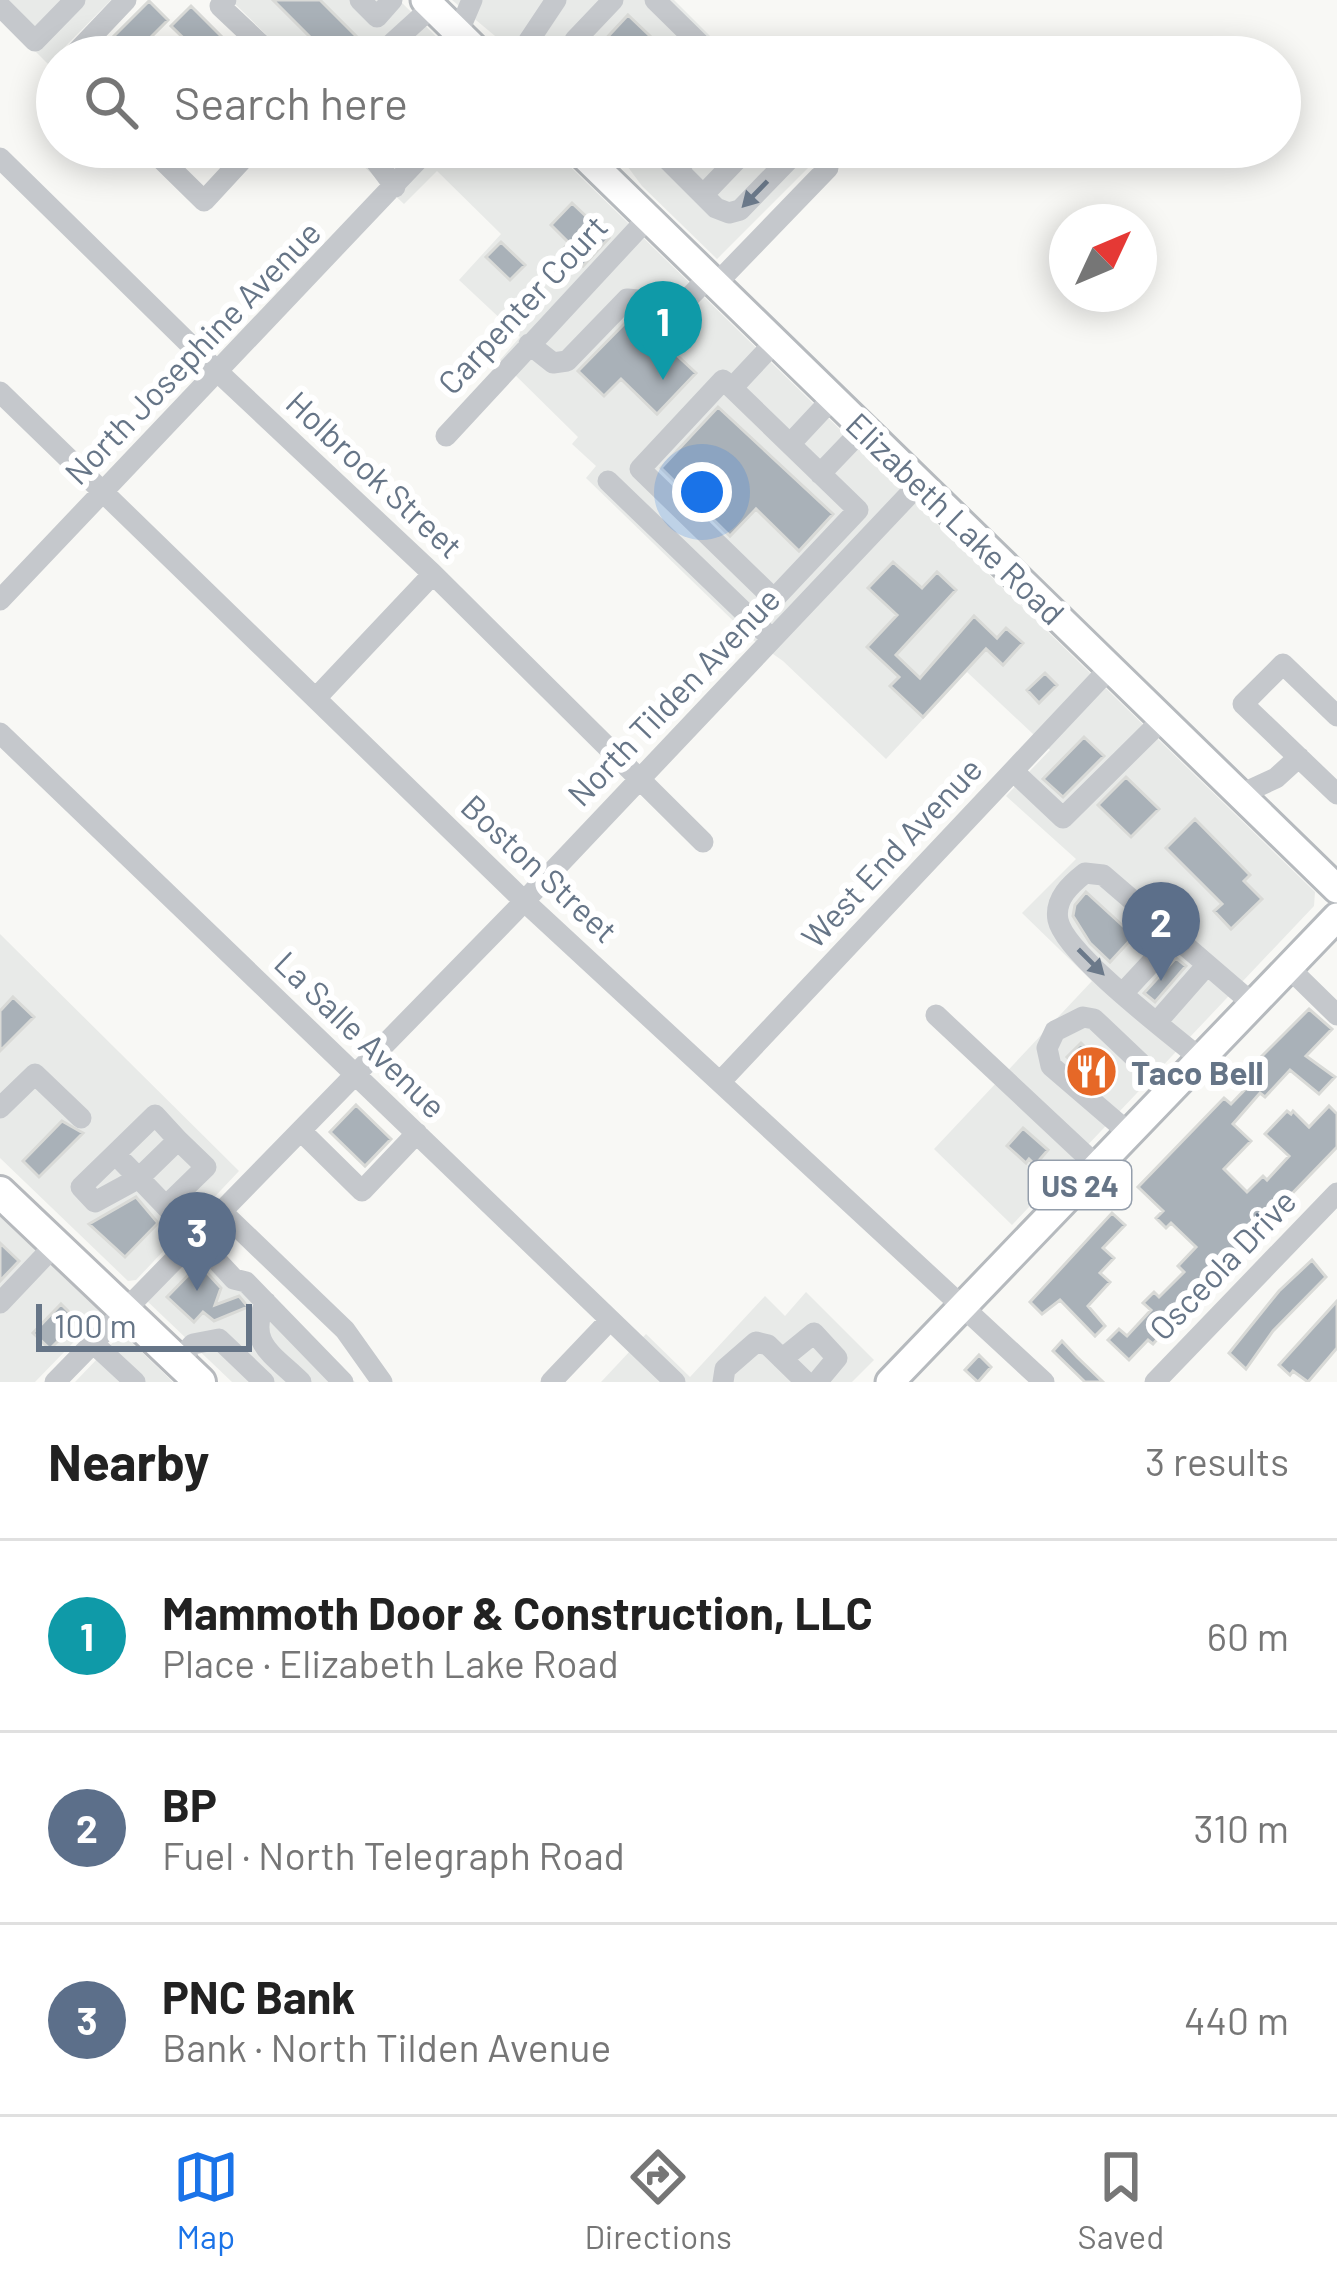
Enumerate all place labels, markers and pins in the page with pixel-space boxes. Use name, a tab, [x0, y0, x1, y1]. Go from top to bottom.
pin: 1	[624, 281, 702, 380]
pin: 2	[1122, 882, 1200, 981]
restaurant icon: Taco Bell	[1064, 1044, 1120, 1100]
place label: Taco Bell	[1131, 1052, 1264, 1092]
pin: 3	[158, 1192, 236, 1291]

